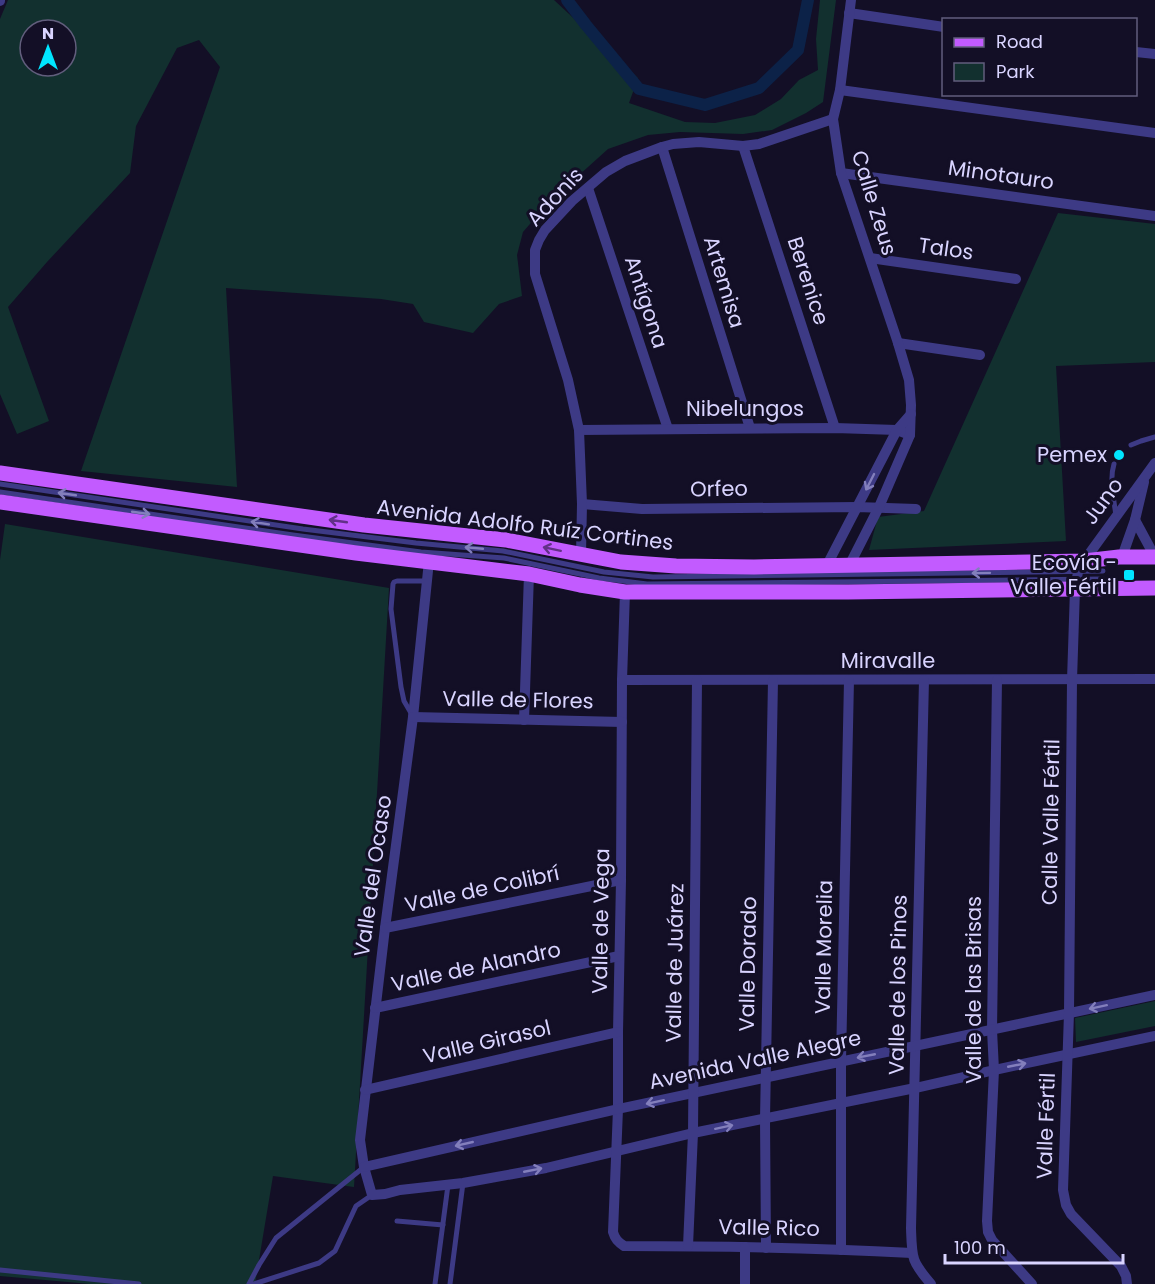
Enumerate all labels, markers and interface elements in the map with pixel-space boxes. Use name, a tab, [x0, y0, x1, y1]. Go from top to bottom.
north arrow	[18, 18, 78, 78]
legend	[942, 18, 1137, 96]
text: N	[42, 22, 54, 45]
text: Road	[996, 29, 1043, 54]
text: Park	[996, 59, 1035, 84]
street label: Calle Zeus	[845, 147, 904, 259]
street label: Minotauro	[946, 153, 1056, 196]
street label: Adonis	[520, 161, 590, 233]
street label: Talos	[917, 230, 975, 267]
street label: Artemisa	[697, 232, 752, 331]
street label: Berenice	[781, 233, 836, 329]
street label: Antígona	[618, 252, 675, 352]
street label: Nibelungos	[686, 394, 804, 423]
place label: Pemex	[1037, 440, 1107, 469]
marker: Pemex	[1112, 448, 1126, 462]
street label: Juno	[1076, 471, 1129, 530]
street label: Orfeo	[690, 473, 748, 504]
one-way arrow	[864, 473, 875, 491]
one-way arrow	[57, 488, 77, 499]
street label: Avenida Adolfo Ruíz Cortines	[375, 492, 675, 557]
one-way arrow	[131, 507, 150, 518]
one-way arrow	[329, 516, 348, 527]
one-way arrow	[250, 517, 270, 528]
one-way arrow	[465, 542, 485, 553]
one-way arrow	[543, 542, 562, 554]
place label: Ecovía - Valle Fértil	[1010, 548, 1117, 601]
one-way arrow	[972, 567, 992, 579]
marker: Ecovía - Valle Fértil	[1122, 568, 1136, 582]
street label: Miravalle	[841, 646, 935, 675]
street label: Valle de Flores	[442, 684, 594, 715]
street label: Calle Valle Fértil	[1035, 739, 1066, 905]
street label: Valle del Ocaso	[347, 793, 398, 959]
street label: Valle de Vega	[585, 848, 616, 994]
street label: Valle de Colibrí	[402, 858, 562, 919]
street label: Valle Morelia	[808, 880, 839, 1014]
street label: Valle de Juárez	[659, 883, 690, 1043]
street label: Valle de los Pinos	[881, 894, 914, 1075]
street label: Valle Dorado	[732, 896, 763, 1032]
street label: Valle de las Brisas	[959, 896, 988, 1084]
street label: Valle de Alandro	[388, 934, 563, 999]
one-way arrow	[1088, 1002, 1108, 1013]
street label: Valle Girasol	[420, 1013, 554, 1070]
street label: Avenida Valle Alegre	[646, 1023, 864, 1096]
one-way arrow	[857, 1051, 876, 1062]
one-way arrow	[1007, 1059, 1026, 1070]
street label: Valle Fértil	[1029, 1072, 1062, 1180]
one-way arrow	[646, 1097, 665, 1108]
one-way arrow	[713, 1121, 733, 1132]
one-way arrow	[455, 1139, 474, 1151]
one-way arrow	[523, 1164, 543, 1175]
street label: Valle Rico	[718, 1212, 820, 1243]
scale bar	[945, 1227, 1124, 1265]
text: 100 m	[954, 1235, 1006, 1260]

